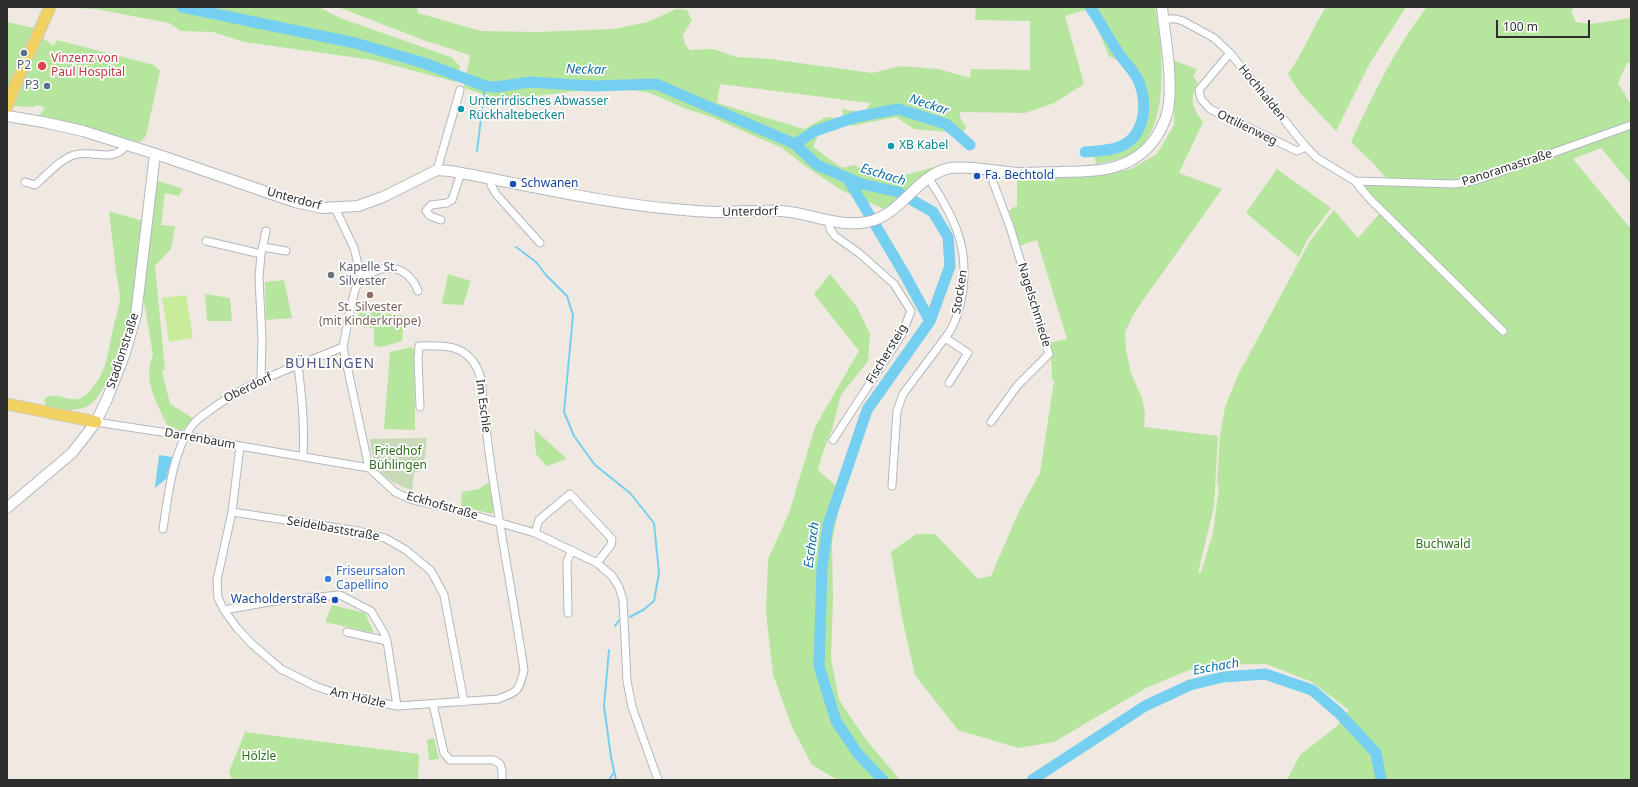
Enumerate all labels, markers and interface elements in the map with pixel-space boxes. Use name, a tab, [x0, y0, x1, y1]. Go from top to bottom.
scale bar	[1498, 12, 1592, 38]
text: 100 m	[1503, 18, 1538, 35]
marker: P2	[19, 48, 29, 58]
place label: Vinzenz von Paul Hospital	[51, 52, 125, 80]
place label: P2	[17, 59, 31, 73]
marker: Vinzenz von Paul Hospital	[36, 60, 48, 72]
water label: Neckar	[566, 62, 606, 78]
street label: Hochhalden	[1235, 62, 1289, 124]
place label: P3	[25, 79, 39, 93]
marker: P3	[42, 81, 52, 91]
water label: Neckar	[907, 91, 951, 119]
place label: Unterirdisches Abwasser Rückhaltebecken	[469, 95, 608, 123]
marker: Unterirdisches Abwasser Rückhaltebecken	[456, 104, 466, 114]
street label: Ottilienweg	[1215, 107, 1279, 149]
place label: XB Kabel	[899, 139, 948, 153]
marker: XB Kabel	[886, 141, 896, 151]
street label: Panoramastraße	[1460, 147, 1554, 189]
water label: Eschach	[858, 161, 908, 189]
place label: Fa. Bechtold	[985, 169, 1054, 183]
marker: Fa. Bechtold	[972, 171, 982, 181]
place label: Schwanen	[521, 177, 579, 191]
marker: Schwanen	[508, 179, 518, 189]
street label: Unterdorf	[265, 185, 323, 213]
street label: Unterdorf	[722, 204, 778, 220]
place label: Kapelle St. Silvester	[339, 261, 398, 289]
street label: Nagelschmiede	[1014, 261, 1054, 349]
street label: Stocken	[949, 269, 971, 315]
marker: Kapelle St. Silvester	[326, 270, 336, 280]
marker: St. Silvester (mit Kinderkrippe)	[365, 290, 375, 300]
place label: St. Silvester (mit Kinderkrippe)	[319, 301, 421, 329]
street label: Stadionstraße	[104, 311, 142, 391]
street label: Fischersteig	[863, 321, 911, 387]
district label: BÜHLINGEN	[285, 356, 375, 372]
street label: Oberdorf	[221, 370, 275, 406]
street label: Im Eschle	[473, 378, 493, 434]
street label: Darrenbaum	[163, 426, 237, 452]
park label: Friedhof Bühlingen	[369, 445, 427, 473]
street label: Eckhofstraße	[405, 489, 479, 523]
street label: Seidelbaststraße	[286, 514, 380, 544]
water label: Eschach	[801, 521, 823, 569]
park label: Buchwald	[1415, 538, 1471, 552]
place label: Friseursalon Capellino	[336, 565, 405, 593]
marker: Friseursalon Capellino	[323, 574, 333, 584]
place label: Wacholderstraße	[231, 593, 327, 607]
marker: Wacholderstraße	[330, 595, 340, 605]
water label: Eschach	[1192, 655, 1240, 679]
street label: Am Hölzle	[329, 685, 387, 711]
park label: Hölzle	[242, 750, 276, 764]

